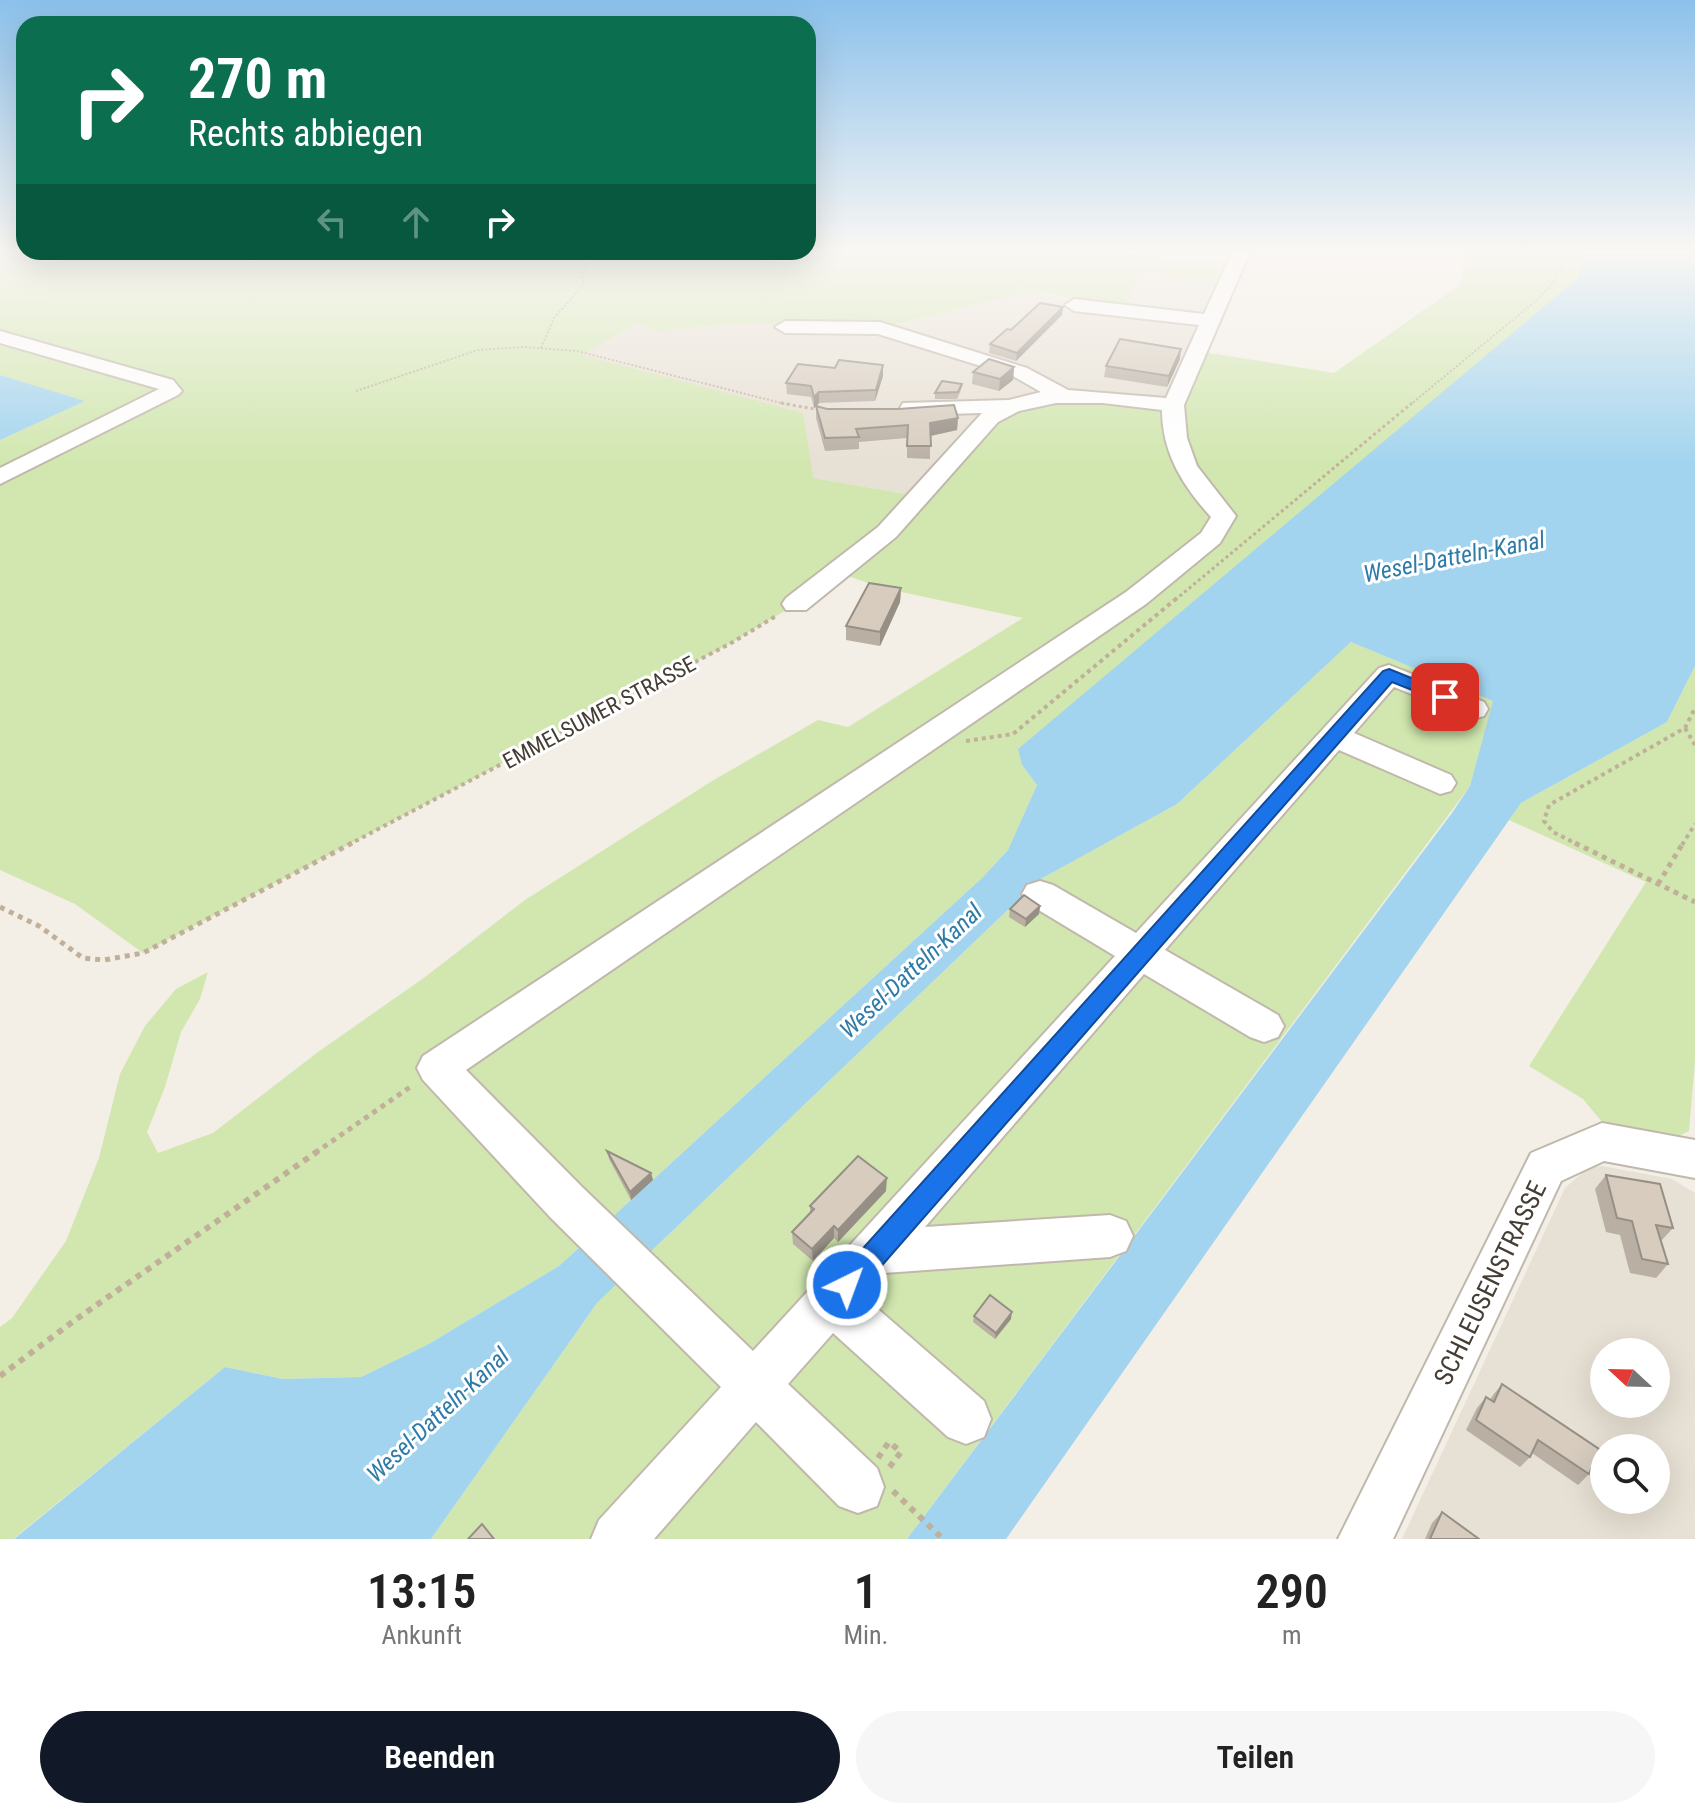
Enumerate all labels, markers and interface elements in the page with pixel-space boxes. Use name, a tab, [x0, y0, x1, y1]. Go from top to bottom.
text: 270 m	[188, 46, 327, 112]
icon: right	[56, 48, 160, 152]
text: Rechts abbiegen	[188, 113, 423, 155]
icon: left	[310, 200, 354, 244]
icon: ahead	[394, 200, 438, 244]
icon: right	[478, 200, 522, 244]
water label: Wesel-Datteln-Kanal	[1361, 526, 1548, 588]
street label: EMMELSUMER STRASSE	[499, 651, 700, 774]
pin	[1411, 663, 1479, 731]
icon: arrive	[1423, 675, 1467, 719]
water label: Wesel-Datteln-Kanal	[834, 898, 988, 1044]
street label: SCHLEUSENSTRASSE	[1428, 1176, 1552, 1390]
position arrow	[805, 1243, 889, 1327]
north arrow	[1590, 1338, 1670, 1418]
map controls	[1590, 1338, 1670, 1514]
water label: Wesel-Datteln-Kanal	[361, 1342, 515, 1488]
button: search	[1590, 1434, 1670, 1514]
text: 13:15	[367, 1563, 476, 1620]
text: 1	[854, 1563, 878, 1620]
text: 290	[1256, 1563, 1328, 1620]
text: Ankunft	[381, 1620, 462, 1650]
text: Min.	[843, 1620, 888, 1650]
text: m	[1282, 1620, 1302, 1650]
button: Beenden	[40, 1711, 840, 1803]
button: Teilen	[856, 1711, 1655, 1803]

